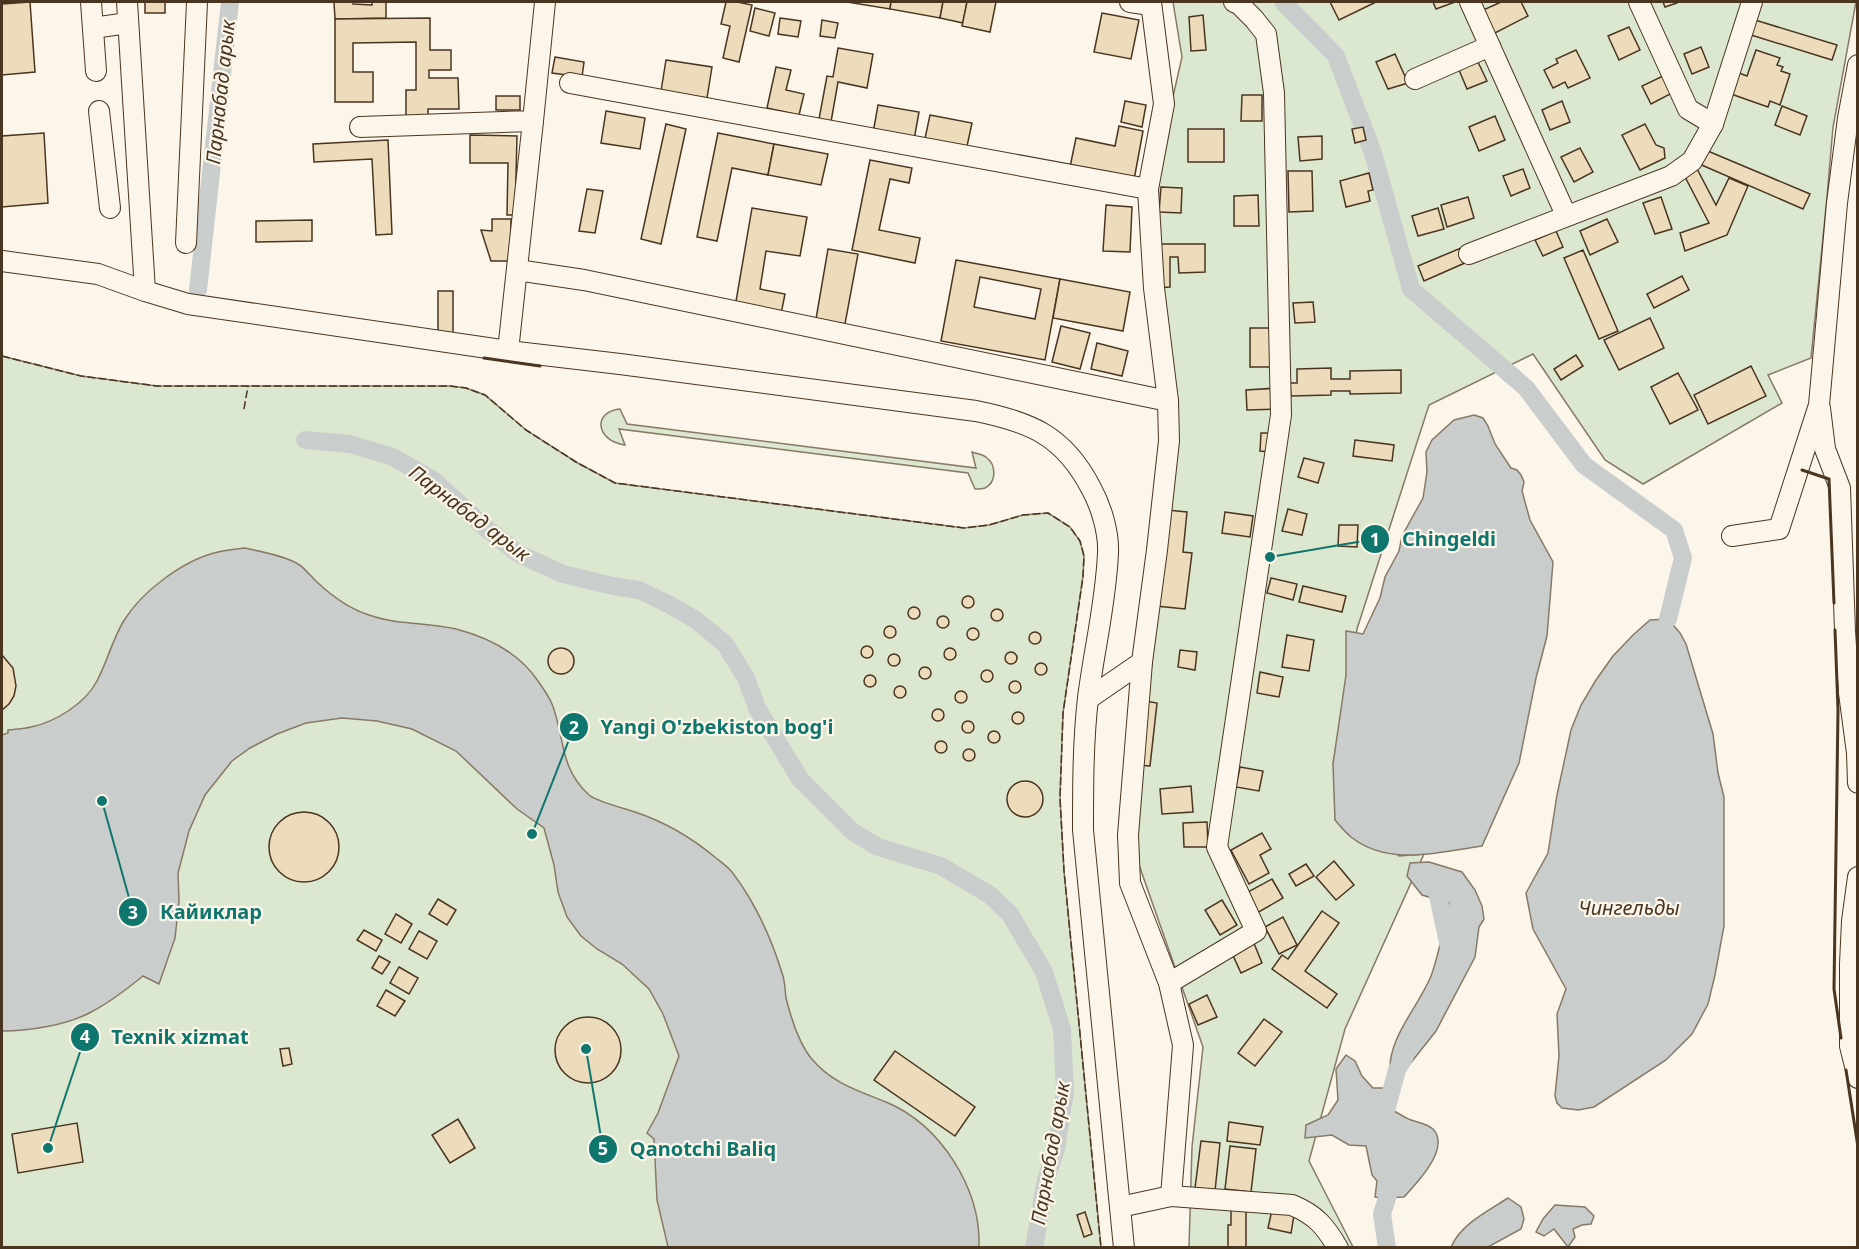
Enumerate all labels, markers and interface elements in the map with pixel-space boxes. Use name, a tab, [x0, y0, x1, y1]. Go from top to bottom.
water label: Парнабад арык	[199, 18, 241, 166]
water label: Парнабад арык	[404, 459, 537, 568]
callout: Chingeldi	[1360, 520, 1508, 558]
text: Chingeldi	[1402, 525, 1496, 552]
text: 1	[1370, 527, 1380, 551]
callout: Yangi O'zbekiston bog'i	[559, 708, 845, 746]
text: Yangi O'zbekiston bog'i	[601, 713, 833, 740]
text: 2	[569, 715, 579, 739]
callout: Кайиклар	[118, 893, 274, 931]
water label: Чингельды	[1578, 894, 1680, 921]
text: Кайиклар	[160, 898, 262, 925]
text: 3	[128, 900, 138, 924]
callout: Texnik xizmat	[70, 1018, 261, 1056]
text: Texnik xizmat	[111, 1023, 249, 1050]
text: 4	[80, 1024, 90, 1048]
water label: Парнабад арык	[1024, 1078, 1076, 1227]
callout: Qanotchi Baliq	[588, 1130, 788, 1168]
text: Qanotchi Baliq	[630, 1135, 776, 1162]
text: 5	[598, 1136, 608, 1160]

